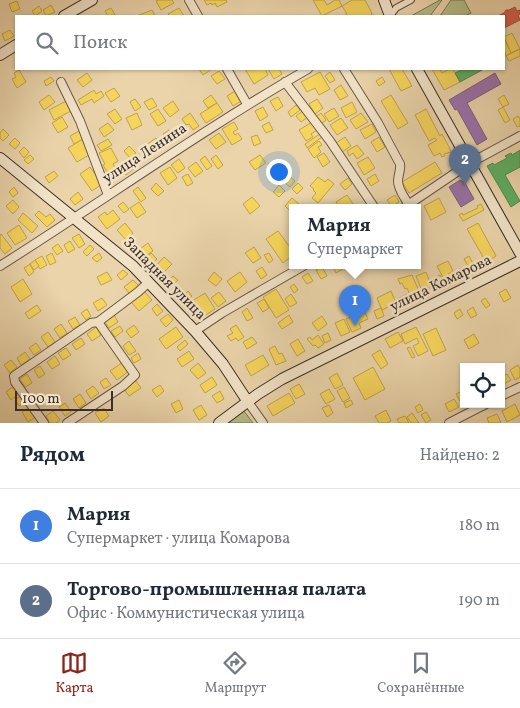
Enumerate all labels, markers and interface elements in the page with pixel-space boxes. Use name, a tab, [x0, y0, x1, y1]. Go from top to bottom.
search box	[15, 15, 505, 70]
icon: search	[33, 29, 61, 57]
text: Поиск	[73, 30, 127, 56]
street label: улица Ленина	[99, 119, 191, 189]
pin: 2	[449, 144, 481, 185]
your location	[266, 159, 292, 185]
popup	[289, 204, 421, 269]
text: Мария	[307, 213, 371, 239]
street label: Западная улица	[118, 233, 210, 325]
text: Супермаркет	[307, 239, 403, 261]
street label: улица Комарова	[386, 250, 496, 318]
pin: 1	[339, 285, 371, 326]
map controls	[460, 363, 505, 408]
button: locate	[460, 363, 505, 408]
scale bar	[15, 388, 112, 411]
text: 100 m	[22, 390, 60, 409]
text: Рядом	[20, 441, 85, 470]
text: Найдено: 2	[420, 445, 500, 467]
text: Мария	[67, 502, 130, 528]
text: 1	[33, 515, 39, 537]
text: 180 m	[459, 515, 500, 537]
text: Супермаркет · улица Комарова	[67, 528, 290, 550]
text: Торгово-промышленная палата	[67, 577, 366, 603]
text: 2	[32, 590, 40, 612]
text: 190 m	[458, 590, 500, 612]
text: Офис · Коммунистическая улица	[67, 603, 305, 625]
tab: Карта	[55, 649, 93, 698]
tab: Маршрут	[204, 649, 266, 698]
tab: Сохранённые	[377, 649, 465, 698]

